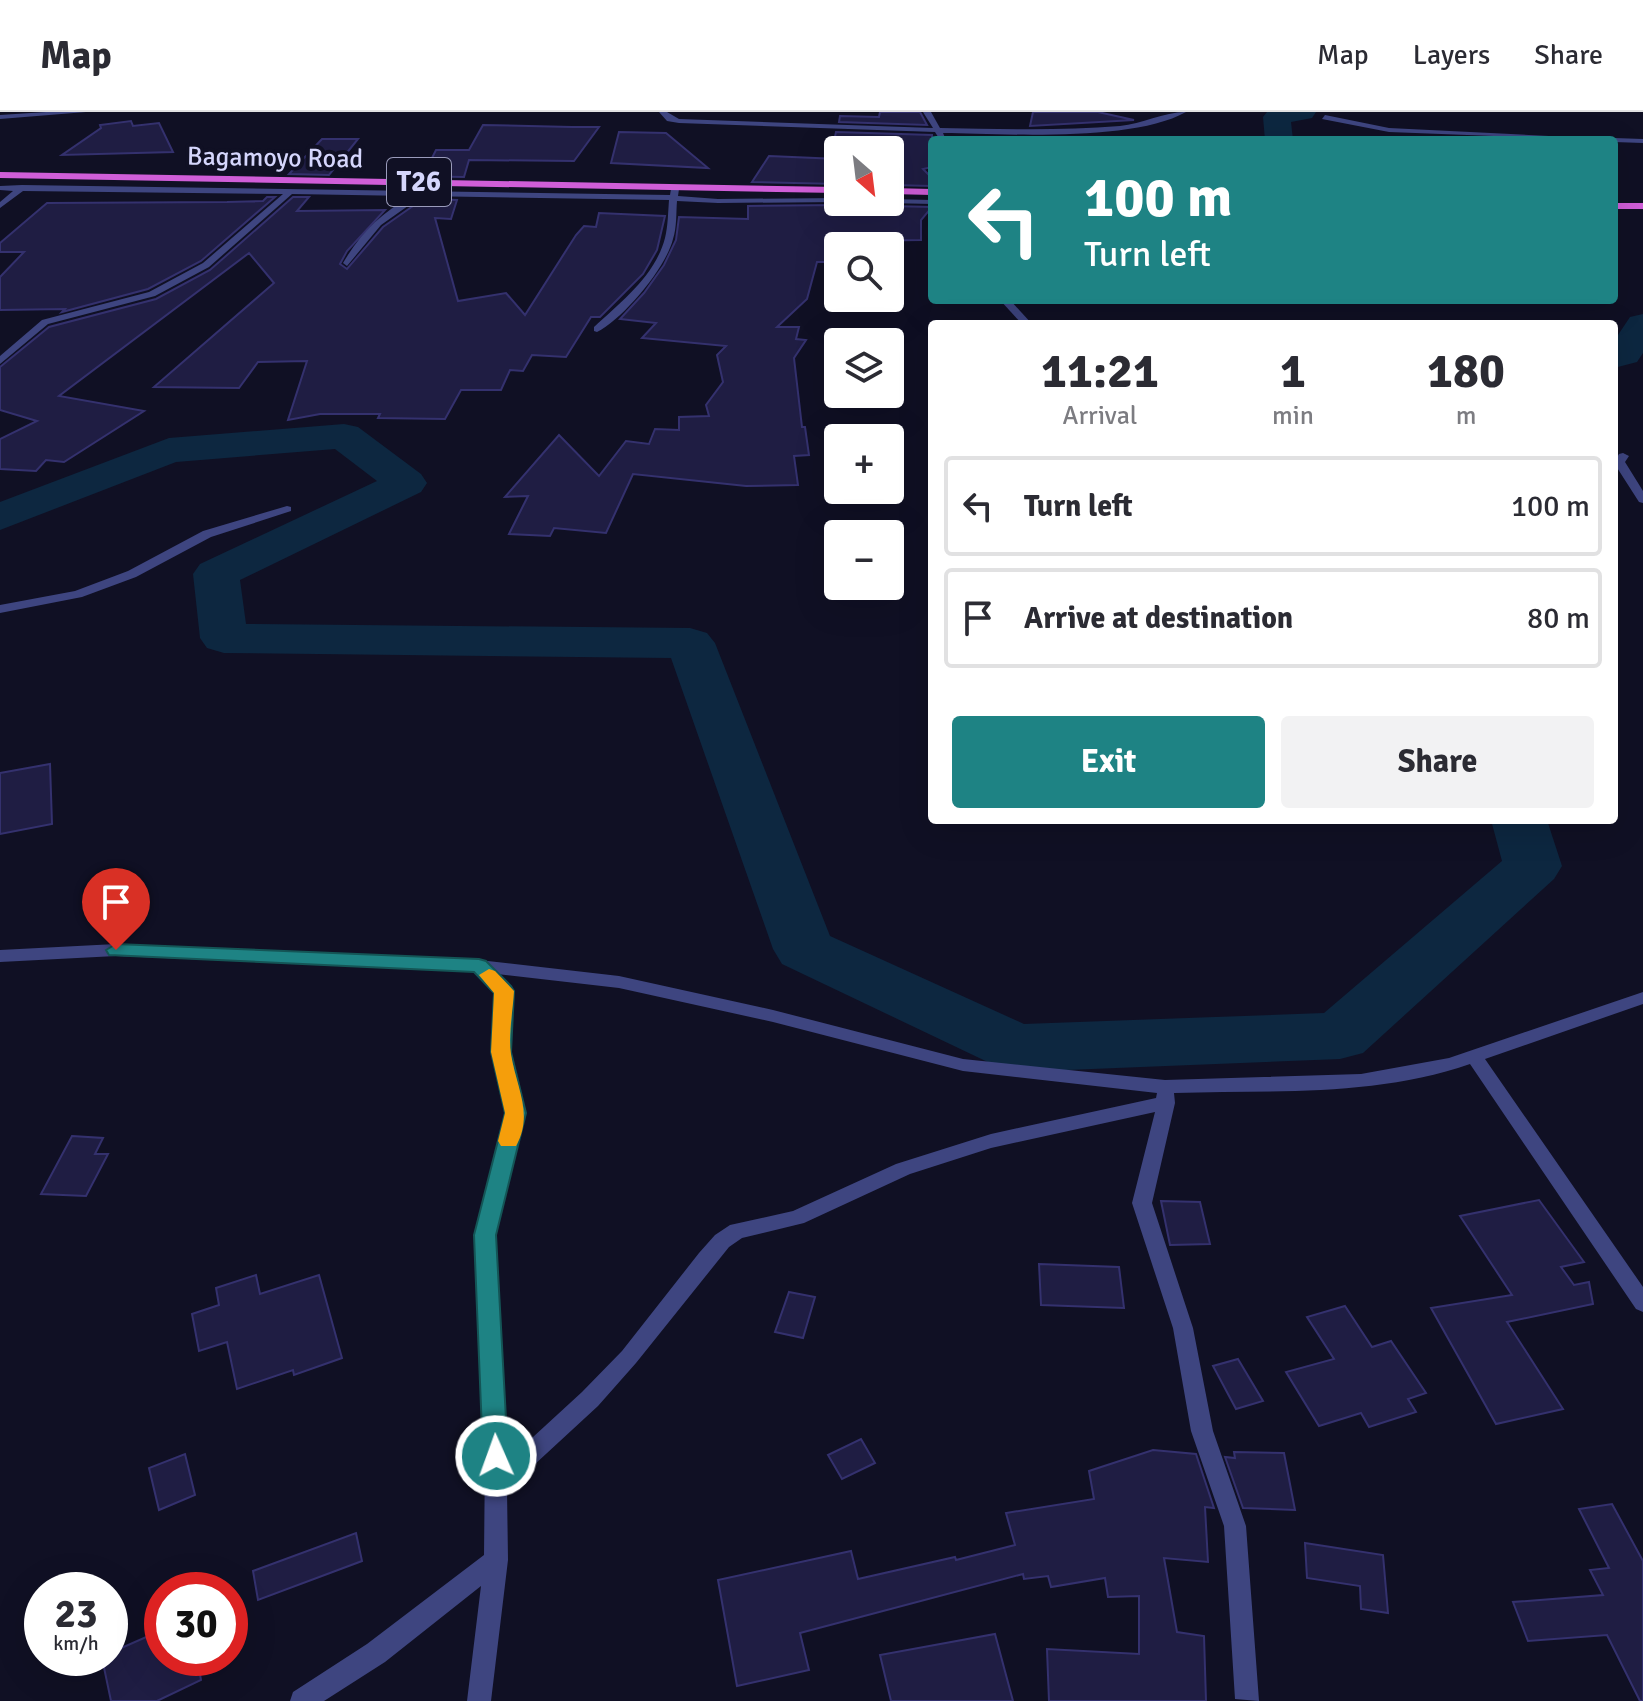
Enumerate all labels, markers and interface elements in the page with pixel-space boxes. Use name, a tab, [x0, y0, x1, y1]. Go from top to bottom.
text: Map	[40, 32, 112, 79]
text: Map	[1317, 38, 1369, 72]
text: Layers	[1413, 38, 1490, 72]
text: Share	[1534, 38, 1603, 72]
north arrow	[824, 136, 904, 216]
map controls	[824, 136, 904, 600]
street label: Bagamoyo Road	[187, 140, 363, 176]
road number: T26	[387, 158, 451, 206]
text: 100 m	[1084, 163, 1232, 232]
icon: left	[952, 168, 1056, 272]
button: search	[824, 232, 904, 312]
text: Turn left	[1084, 232, 1211, 277]
button: layers	[824, 328, 904, 408]
text: 11:21	[1041, 342, 1159, 401]
text: 1	[1280, 342, 1306, 401]
text: 180	[1427, 342, 1505, 401]
text: Arrival	[1063, 400, 1137, 432]
text: min	[1272, 400, 1314, 432]
text: m	[1456, 400, 1476, 432]
button: +	[824, 424, 904, 504]
icon: left	[956, 484, 1000, 528]
text: Turn left	[1024, 488, 1133, 525]
text: 100 m	[1511, 488, 1590, 525]
button: −	[824, 520, 904, 600]
icon: arrive	[956, 596, 1000, 640]
text: Arrive at destination	[1024, 600, 1293, 637]
text: 80 m	[1527, 600, 1590, 637]
button: Exit	[952, 716, 1265, 808]
button: Share	[1281, 716, 1594, 808]
pin	[82, 868, 150, 950]
icon: arrive	[94, 880, 138, 924]
position arrow	[454, 1414, 538, 1498]
speed limit sign: 30	[144, 1572, 248, 1676]
text: 23	[54, 1589, 98, 1639]
text: km/h	[53, 1631, 99, 1656]

